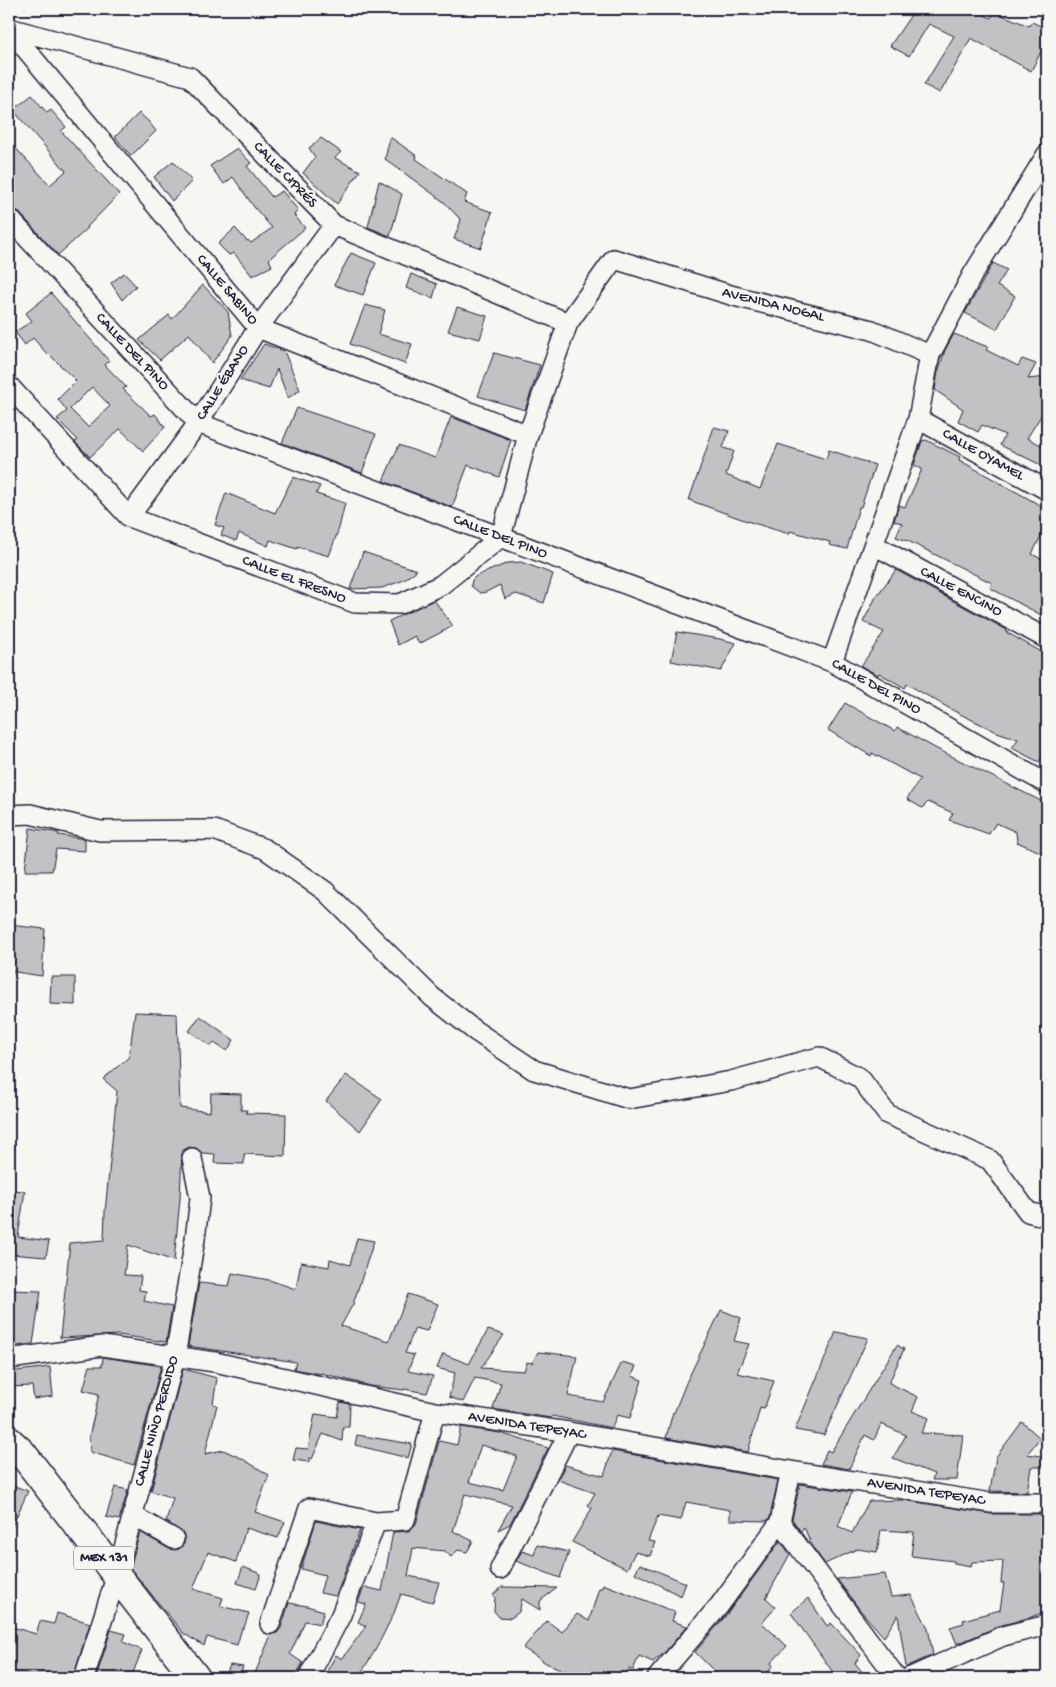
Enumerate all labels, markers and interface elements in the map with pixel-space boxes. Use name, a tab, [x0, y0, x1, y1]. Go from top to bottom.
street label: CALLE CIPRÉS	[249, 138, 321, 212]
street label: CALLE SABINO	[192, 251, 262, 329]
street label: AVENIDA NOGAL	[720, 284, 826, 327]
street label: CALLE DEL PINO	[91, 309, 173, 395]
street label: CALLE ÉBANO	[193, 342, 253, 424]
street label: CALLE OYAMEL	[939, 425, 1028, 485]
street label: CALLE DEL PINO	[450, 511, 550, 563]
street label: CALLE EL FRESNO	[239, 552, 349, 608]
street label: CALLE ENCINO	[917, 563, 1005, 621]
street label: CALLE DEL PINO	[828, 655, 924, 719]
street label: CALLE NIÑO PERDIDO	[131, 1354, 183, 1488]
street label: AVENIDA TEPEYAC	[467, 1408, 588, 1444]
street label: AVENIDA TEPEYAC	[866, 1474, 987, 1510]
road number: MEX 131	[74, 1546, 134, 1570]

